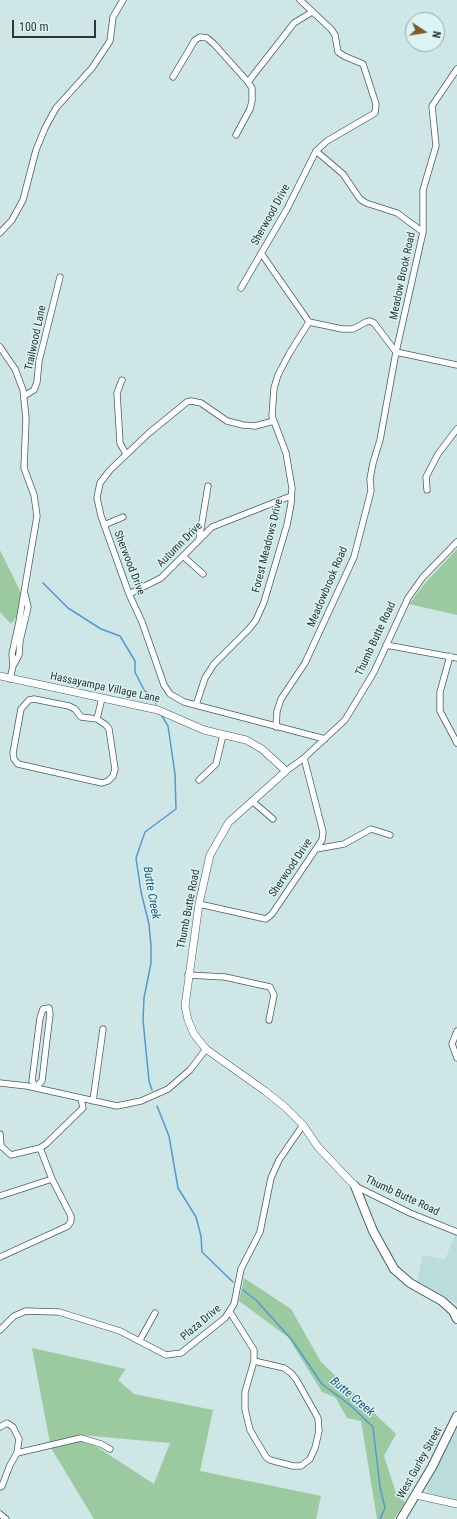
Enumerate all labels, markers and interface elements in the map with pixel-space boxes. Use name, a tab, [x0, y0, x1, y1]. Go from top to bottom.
scale bar	[14, 12, 98, 38]
north arrow	[405, 12, 445, 52]
text: 100 m	[19, 20, 49, 34]
text: N	[429, 30, 443, 39]
street label: Sherwood Drive	[249, 182, 293, 248]
street label: Meadow Brook Road	[387, 231, 419, 321]
street label: Trailwood Lane	[23, 304, 49, 372]
street label: Forest Meadows Drive	[250, 498, 286, 594]
street label: Autumn Drive	[155, 520, 205, 570]
street label: Sherwood Drive	[111, 529, 147, 597]
street label: Meadowbrook Road	[305, 545, 351, 629]
street label: Thumb Butte Road	[353, 600, 399, 678]
street label: Hassayampa Village Lane	[49, 670, 161, 706]
street label: Sherwood Drive	[267, 836, 315, 900]
water label: Butte Creek	[139, 866, 163, 920]
street label: Thumb Butte Road	[175, 868, 203, 950]
street label: Thumb Butte Road	[363, 1173, 441, 1219]
street label: Plaza Drive	[178, 1302, 224, 1344]
water label: Butte Creek	[327, 1374, 377, 1420]
street label: West Gurley Street	[395, 1425, 445, 1501]

